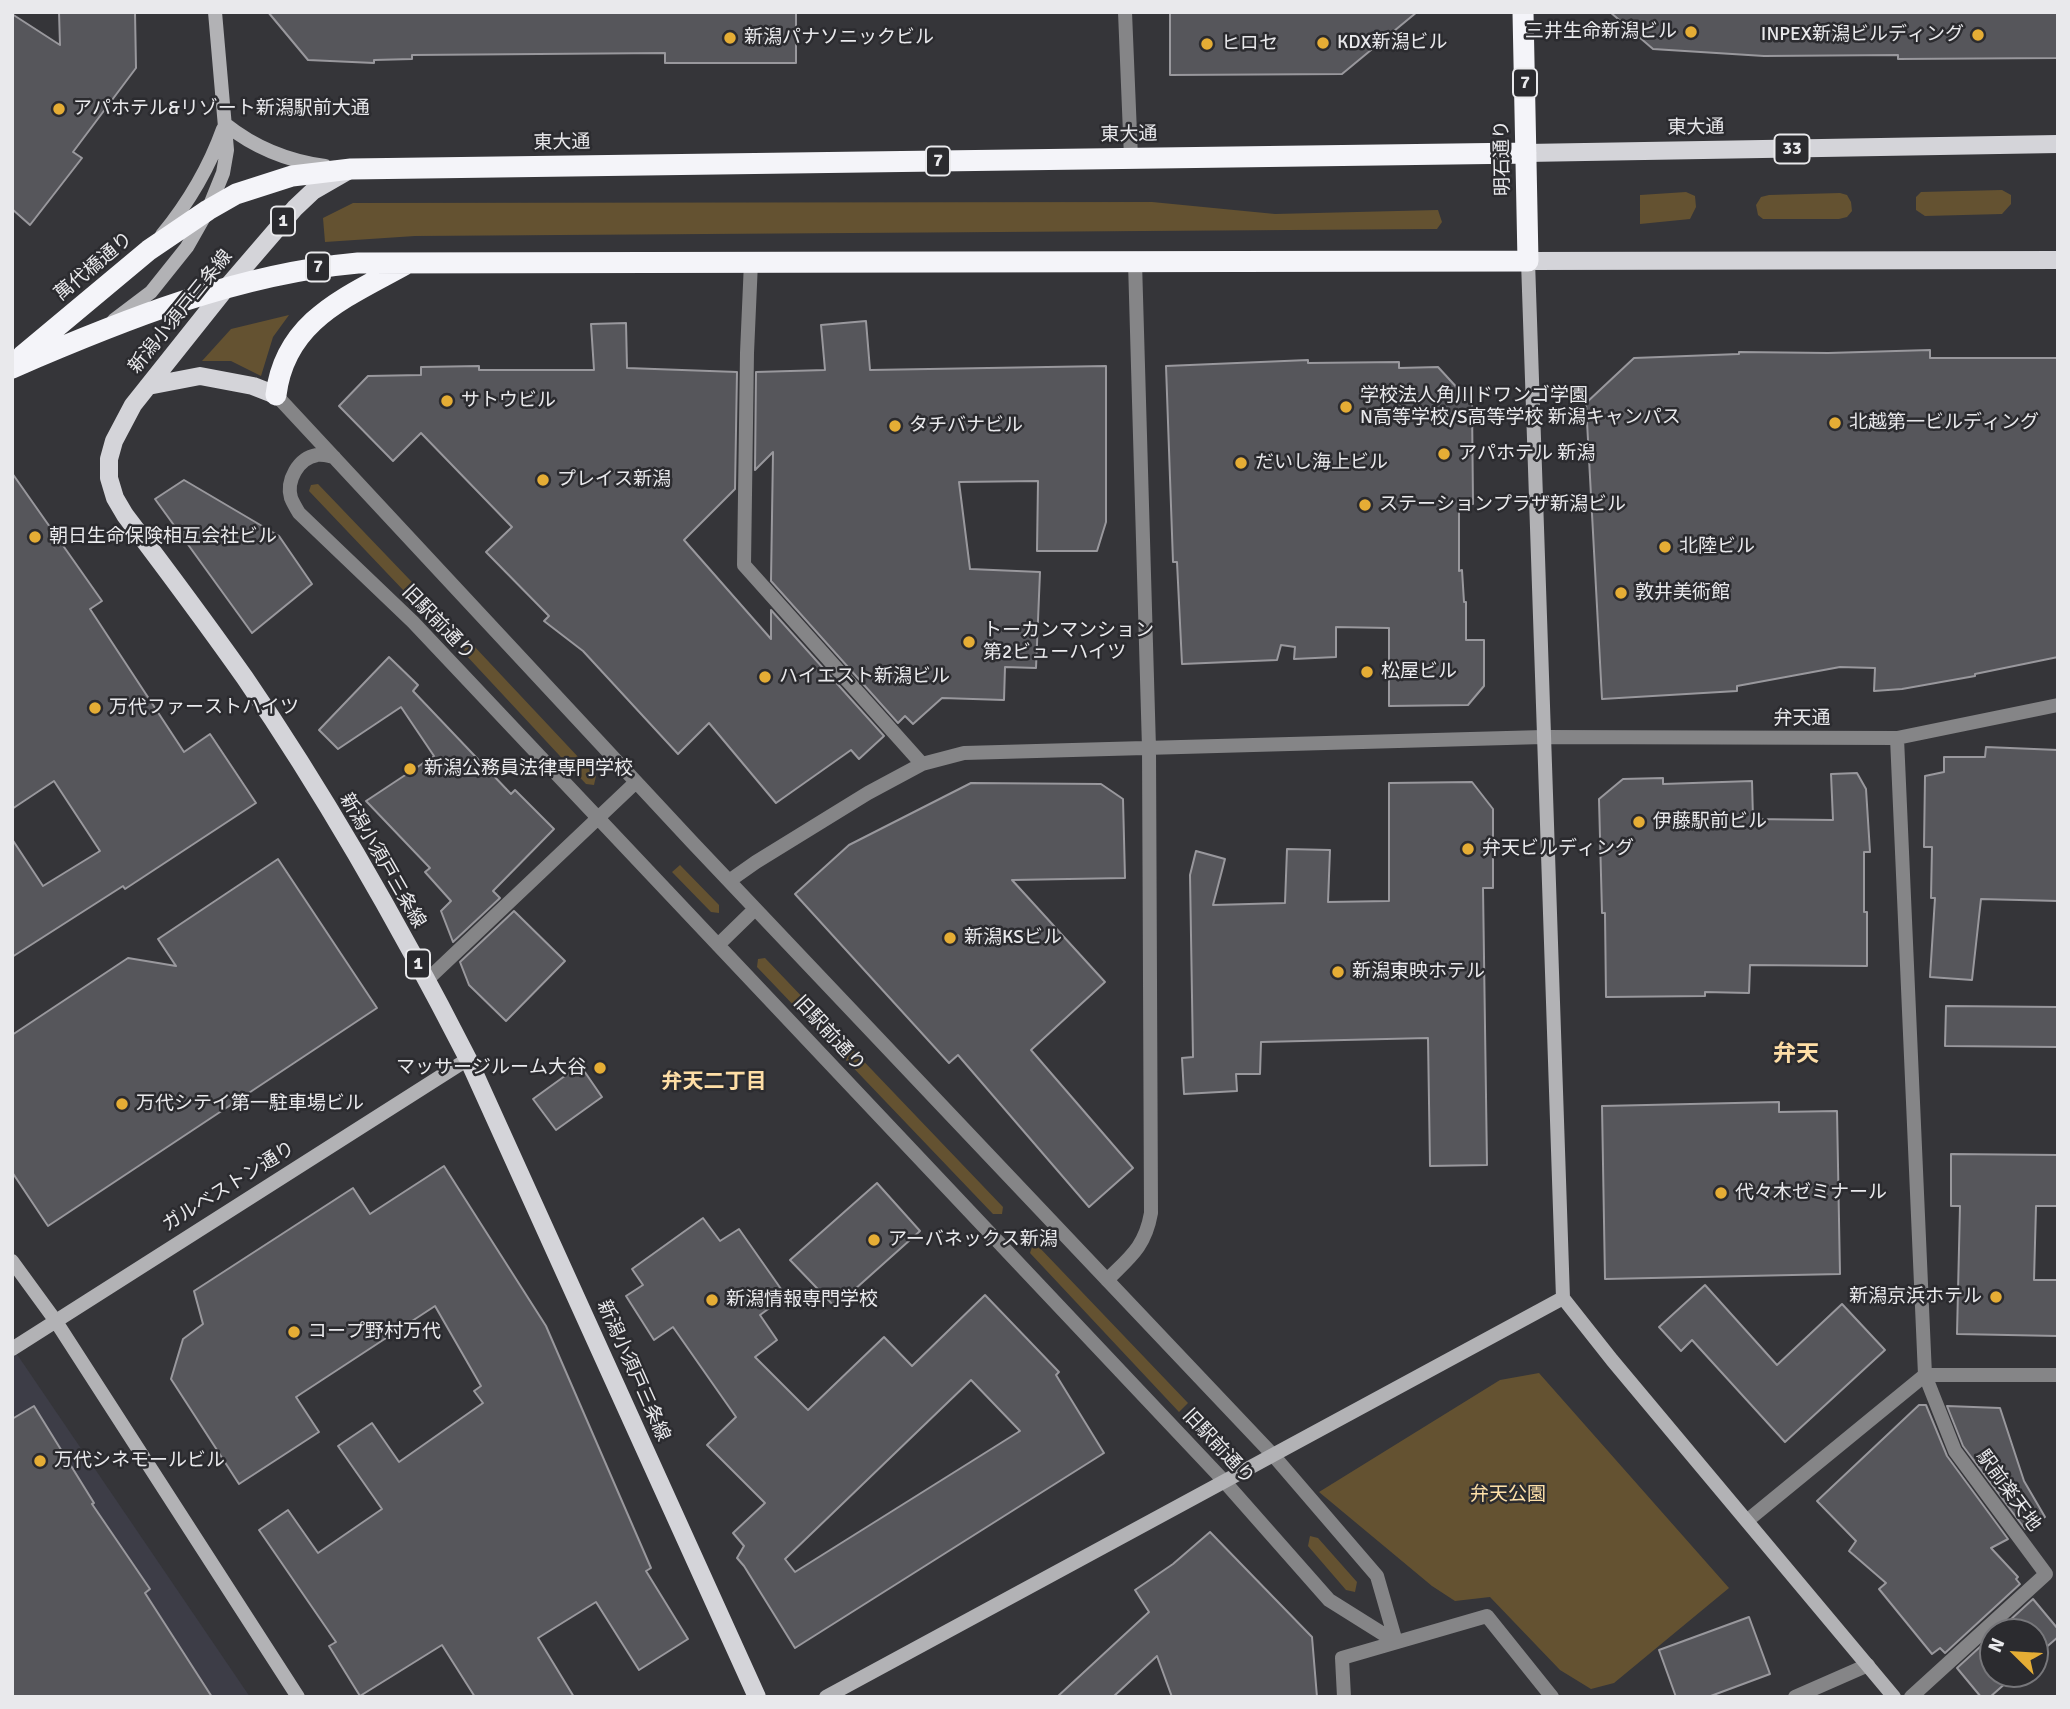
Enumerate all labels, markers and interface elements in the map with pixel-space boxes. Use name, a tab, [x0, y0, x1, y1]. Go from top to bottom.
place label: 三井生命新潟ビル	[1525, 21, 1677, 43]
marker: 三井生命新潟ビル	[1683, 24, 1699, 40]
place label: INPEX新潟ビルディング	[1761, 24, 1964, 46]
place label: 新潟パナソニックビル	[744, 27, 934, 49]
marker: INPEX新潟ビルディング	[1970, 27, 1986, 43]
marker: 新潟パナソニックビル	[722, 30, 738, 46]
place label: KDX新潟ビル	[1337, 32, 1447, 54]
place label: ヒロセ	[1221, 33, 1278, 55]
marker: KDX新潟ビル	[1315, 35, 1331, 51]
marker: ヒロセ	[1199, 36, 1215, 52]
road number: 7	[1513, 68, 1537, 98]
place label: アパホテル&リゾート新潟駅前大通	[73, 98, 370, 120]
marker: アパホテル&リゾート新潟駅前大通	[51, 101, 67, 117]
street label: 東大通	[1667, 116, 1725, 140]
street label: 明石通り	[1491, 120, 1515, 196]
street label: 東大通	[1100, 123, 1158, 147]
street label: 東大通	[533, 131, 591, 155]
road number: 33	[1774, 134, 1810, 164]
road number: 7	[926, 146, 950, 176]
road number: 1	[271, 206, 295, 236]
street label: 萬代橋通り	[50, 228, 138, 306]
street label: 新潟小須戸三条線	[124, 246, 238, 378]
road number: 7	[306, 253, 330, 282]
place label: 学校法人角川ドワンゴ学園 N高等学校/S高等学校 新潟キャンパス	[1360, 385, 1681, 429]
place label: サトウビル	[461, 390, 556, 412]
marker: サトウビル	[439, 393, 455, 409]
marker: 学校法人角川ドワンゴ学園 N高等学校/S高等学校 新潟キャンパス	[1338, 399, 1354, 415]
place label: 北越第一ビルディング	[1849, 412, 2039, 434]
place label: タチバナビル	[909, 415, 1023, 437]
marker: 北越第一ビルディング	[1827, 415, 1843, 431]
marker: タチバナビル	[887, 418, 903, 434]
place label: アパホテル 新潟	[1458, 443, 1595, 465]
marker: アパホテル 新潟	[1436, 446, 1452, 462]
place label: だいし海上ビル	[1255, 452, 1388, 474]
marker: だいし海上ビル	[1233, 455, 1249, 471]
place label: プレイス新潟	[557, 469, 671, 491]
marker: プレイス新潟	[535, 472, 551, 488]
place label: ステーションプラザ新潟ビル	[1379, 494, 1626, 516]
marker: ステーションプラザ新潟ビル	[1357, 497, 1373, 513]
place label: 朝日生命保険相互会社ビル	[49, 526, 277, 548]
marker: 朝日生命保険相互会社ビル	[27, 529, 43, 545]
place label: 北陸ビル	[1679, 536, 1755, 558]
marker: 北陸ビル	[1657, 539, 1673, 555]
street label: 旧駅前通り	[397, 581, 479, 665]
place label: 敦井美術館	[1635, 582, 1730, 604]
marker: 敦井美術館	[1613, 585, 1629, 601]
place label: トーカンマンション 第2ビューハイツ	[983, 620, 1154, 664]
marker: トーカンマンション 第2ビューハイツ	[961, 634, 977, 650]
place label: 松屋ビル	[1381, 661, 1457, 683]
marker: 松屋ビル	[1359, 664, 1375, 680]
place label: ハイエスト新潟ビル	[779, 666, 950, 688]
marker: ハイエスト新潟ビル	[757, 669, 773, 685]
place label: 万代ファーストハイツ	[109, 697, 299, 719]
marker: 万代ファーストハイツ	[87, 700, 103, 716]
street label: 弁天通	[1774, 708, 1830, 730]
place label: 新潟公務員法律専門学校	[424, 758, 633, 780]
marker: 新潟公務員法律専門学校	[402, 761, 418, 777]
street label: 新潟小須戸三条線	[334, 789, 430, 933]
place label: 伊藤駅前ビル	[1653, 811, 1767, 833]
marker: 伊藤駅前ビル	[1631, 814, 1647, 830]
place label: 弁天ビルディング	[1482, 838, 1634, 860]
marker: 弁天ビルディング	[1460, 841, 1476, 857]
place label: 新潟KSビル	[964, 927, 1062, 949]
marker: 新潟KSビル	[942, 930, 958, 946]
road number: 1	[406, 950, 430, 979]
place label: 新潟東映ホテル	[1352, 961, 1485, 983]
marker: 新潟東映ホテル	[1330, 964, 1346, 980]
street label: 旧駅前通り	[788, 991, 870, 1077]
district label: 弁天	[1773, 1041, 1819, 1069]
place label: マッサージルーム大谷	[396, 1057, 586, 1079]
marker: マッサージルーム大谷	[592, 1060, 608, 1076]
district label: 弁天二丁目	[662, 1069, 766, 1095]
place label: 万代シテイ第一駐車場ビル	[136, 1093, 364, 1115]
marker: 万代シテイ第一駐車場ビル	[114, 1096, 130, 1112]
street label: ガルベストン通り	[159, 1137, 299, 1237]
place label: 代々木ゼミナール	[1735, 1182, 1887, 1204]
marker: 代々木ゼミナール	[1713, 1185, 1729, 1201]
place label: アーバネックス新潟	[888, 1229, 1058, 1251]
marker: アーバネックス新潟	[866, 1232, 882, 1248]
place label: 新潟京浜ホテル	[1849, 1286, 1982, 1308]
place label: 新潟情報専門学校	[726, 1289, 878, 1311]
marker: 新潟京浜ホテル	[1988, 1289, 2004, 1305]
marker: 新潟情報専門学校	[704, 1292, 720, 1308]
street label: 新潟小須戸三条線	[592, 1297, 674, 1445]
place label: コープ野村万代	[308, 1321, 441, 1343]
marker: コープ野村万代	[286, 1324, 302, 1340]
street label: 旧駅前通り	[1177, 1404, 1259, 1490]
street label: 駅前楽天地	[1971, 1446, 2045, 1536]
place label: 万代シネモールビル	[54, 1450, 225, 1472]
marker: 万代シネモールビル	[32, 1453, 48, 1469]
park label: 弁天公園	[1470, 1484, 1546, 1506]
north arrow	[1979, 1618, 2049, 1688]
text: N	[1983, 1634, 2010, 1656]

